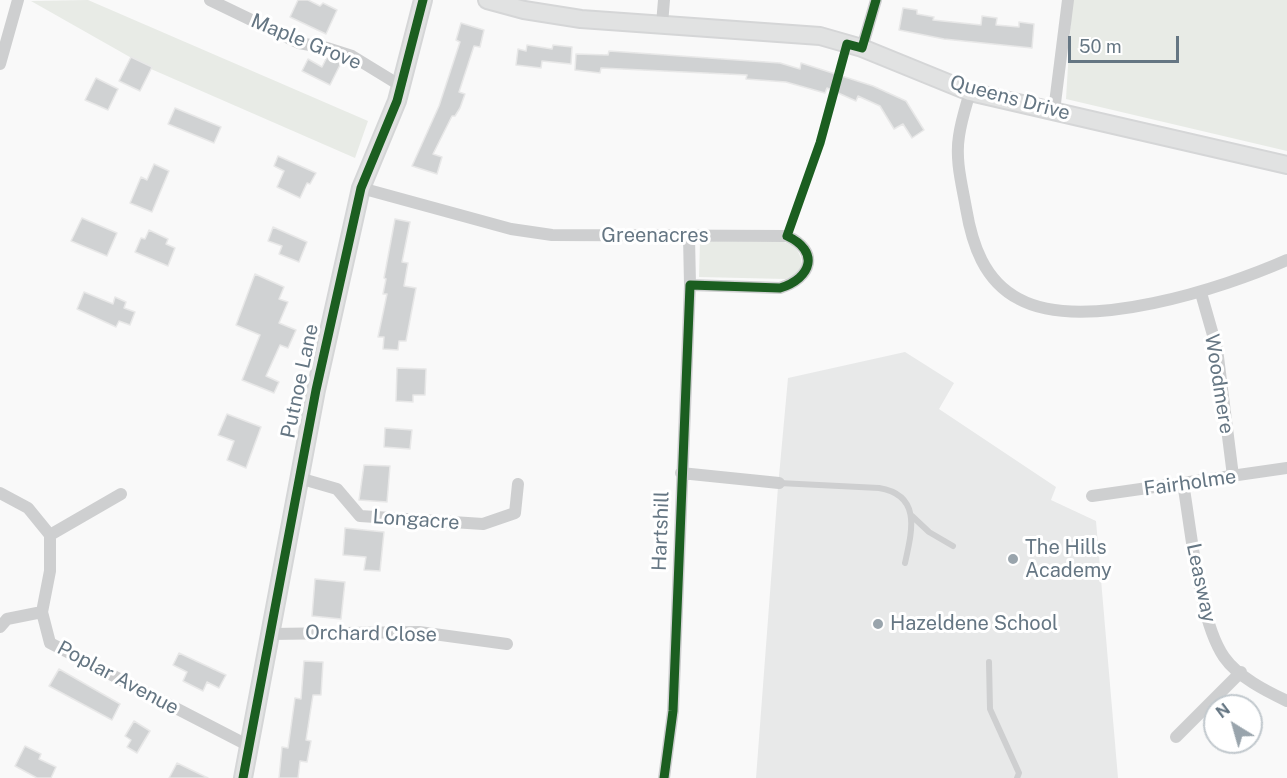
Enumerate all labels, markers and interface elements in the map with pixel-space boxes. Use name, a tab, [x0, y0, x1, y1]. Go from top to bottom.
street label: Maple Grove	[247, 9, 365, 75]
scale bar	[1071, 24, 1182, 62]
text: 50 m	[1079, 36, 1122, 57]
street label: Queens Drive	[947, 70, 1073, 126]
street label: Greenacres	[601, 224, 709, 248]
street label: Putnoe Lane	[276, 322, 324, 440]
street label: Woodmere	[1199, 333, 1239, 435]
street label: Fairholme	[1142, 465, 1238, 501]
street label: Hartshill	[648, 491, 674, 571]
street label: Longacre	[372, 505, 460, 535]
place label: The Hills Academy	[1025, 536, 1112, 583]
street label: Leasway	[1181, 541, 1221, 625]
marker: The Hills Academy	[1006, 552, 1020, 566]
place label: Hazeldene School	[890, 612, 1058, 636]
marker: Hazeldene School	[871, 617, 885, 631]
street label: Orchard Close	[305, 621, 437, 647]
street label: Poplar Avenue	[53, 636, 183, 720]
north arrow	[1203, 694, 1263, 754]
text: N	[1212, 699, 1234, 722]

